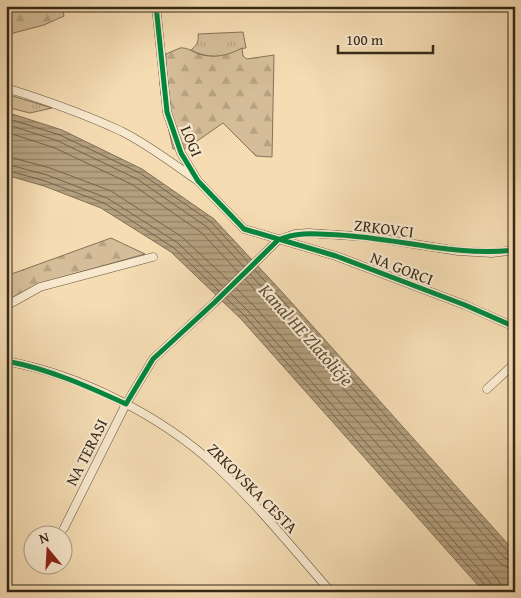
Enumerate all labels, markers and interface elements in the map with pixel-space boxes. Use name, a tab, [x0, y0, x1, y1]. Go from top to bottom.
scale bar	[338, 22, 434, 54]
text: 100 m	[346, 29, 384, 50]
street label: LOGI	[175, 122, 209, 160]
street label: ZRKOVCI	[353, 212, 415, 244]
street label: NA GORCI	[367, 245, 437, 291]
water label: Kanal HE Zlatoličje	[252, 277, 360, 392]
street label: NA TERASI	[59, 414, 113, 490]
street label: ZRKOVSKA CESTA	[202, 437, 304, 539]
north arrow	[22, 526, 72, 576]
text: N	[36, 526, 52, 549]

